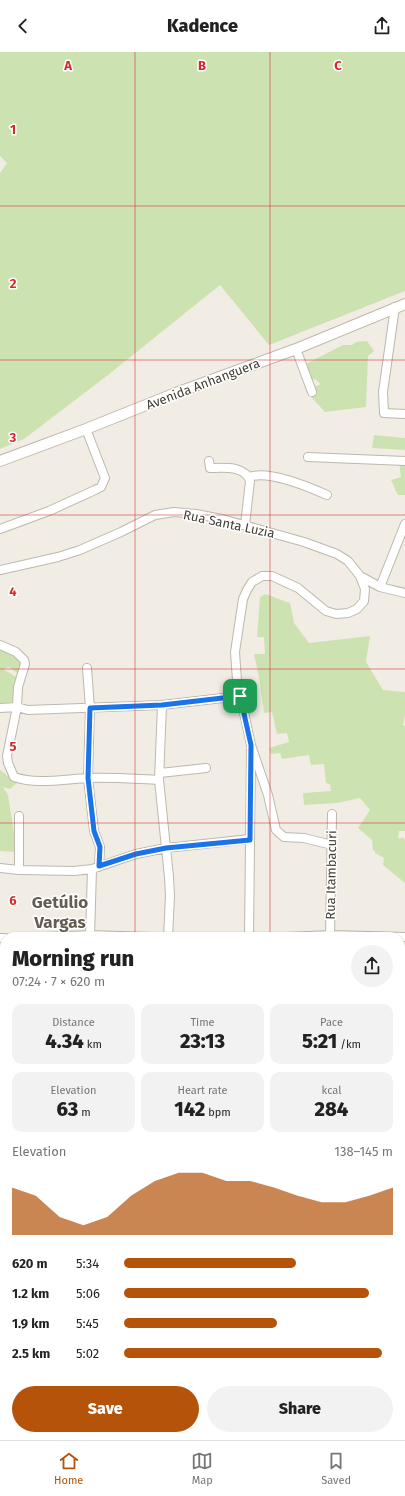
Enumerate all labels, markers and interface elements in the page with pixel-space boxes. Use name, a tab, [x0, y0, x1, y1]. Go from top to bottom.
icon: back	[12, 15, 34, 37]
text: Kadence	[167, 15, 238, 37]
icon: share	[371, 15, 393, 37]
text: A	[63, 58, 72, 73]
text: B	[198, 58, 206, 73]
text: C	[334, 58, 342, 73]
text: 1	[10, 122, 16, 137]
text: 2	[10, 276, 17, 291]
street label: Avenida Anhanguera	[144, 355, 262, 413]
text: 3	[9, 430, 17, 445]
street label: Rua Santa Luzia	[182, 507, 276, 541]
text: 4	[9, 584, 17, 599]
pin	[223, 679, 257, 713]
icon: arrive	[229, 685, 251, 707]
text: 5	[10, 739, 17, 754]
street label: Rua Itambacuri	[323, 830, 339, 920]
district label: Getúlio Vargas	[32, 892, 88, 933]
text: 6	[9, 893, 17, 908]
text: Morning run	[12, 945, 134, 972]
button: share	[351, 945, 393, 987]
text: 07:24 · 7 × 620 m	[12, 974, 105, 989]
text: Distance	[52, 1016, 95, 1029]
text: Time	[190, 1016, 215, 1029]
text: Pace	[320, 1016, 343, 1029]
text: 4.34	[45, 1029, 84, 1053]
text: 23:13	[180, 1029, 225, 1053]
text: 5:21	[302, 1029, 337, 1053]
text: km	[84, 1038, 102, 1051]
text: /km	[337, 1038, 361, 1051]
text: Elevation	[50, 1084, 97, 1097]
text: Heart rate	[177, 1084, 228, 1097]
text: kcal	[322, 1084, 341, 1097]
text: 63	[56, 1097, 78, 1121]
text: 142	[174, 1097, 205, 1121]
text: 284	[315, 1097, 348, 1121]
text: m	[78, 1106, 91, 1119]
text: bpm	[205, 1106, 231, 1119]
text: Elevation	[12, 1144, 66, 1159]
text: 138–145 m	[334, 1144, 393, 1159]
text: 620 m	[12, 1256, 48, 1271]
text: 5:34	[76, 1256, 99, 1271]
text: 1.2 km	[12, 1286, 49, 1301]
text: 5:06	[76, 1286, 100, 1301]
text: 1.9 km	[12, 1316, 49, 1331]
text: 5:45	[76, 1316, 99, 1331]
text: 2.5 km	[12, 1346, 50, 1361]
text: 5:02	[76, 1346, 99, 1361]
button: Save	[12, 1386, 199, 1432]
button: Share	[207, 1386, 393, 1432]
tab: Home	[54, 1450, 83, 1487]
tab: Map	[191, 1450, 213, 1487]
tab: Saved	[321, 1450, 351, 1487]

